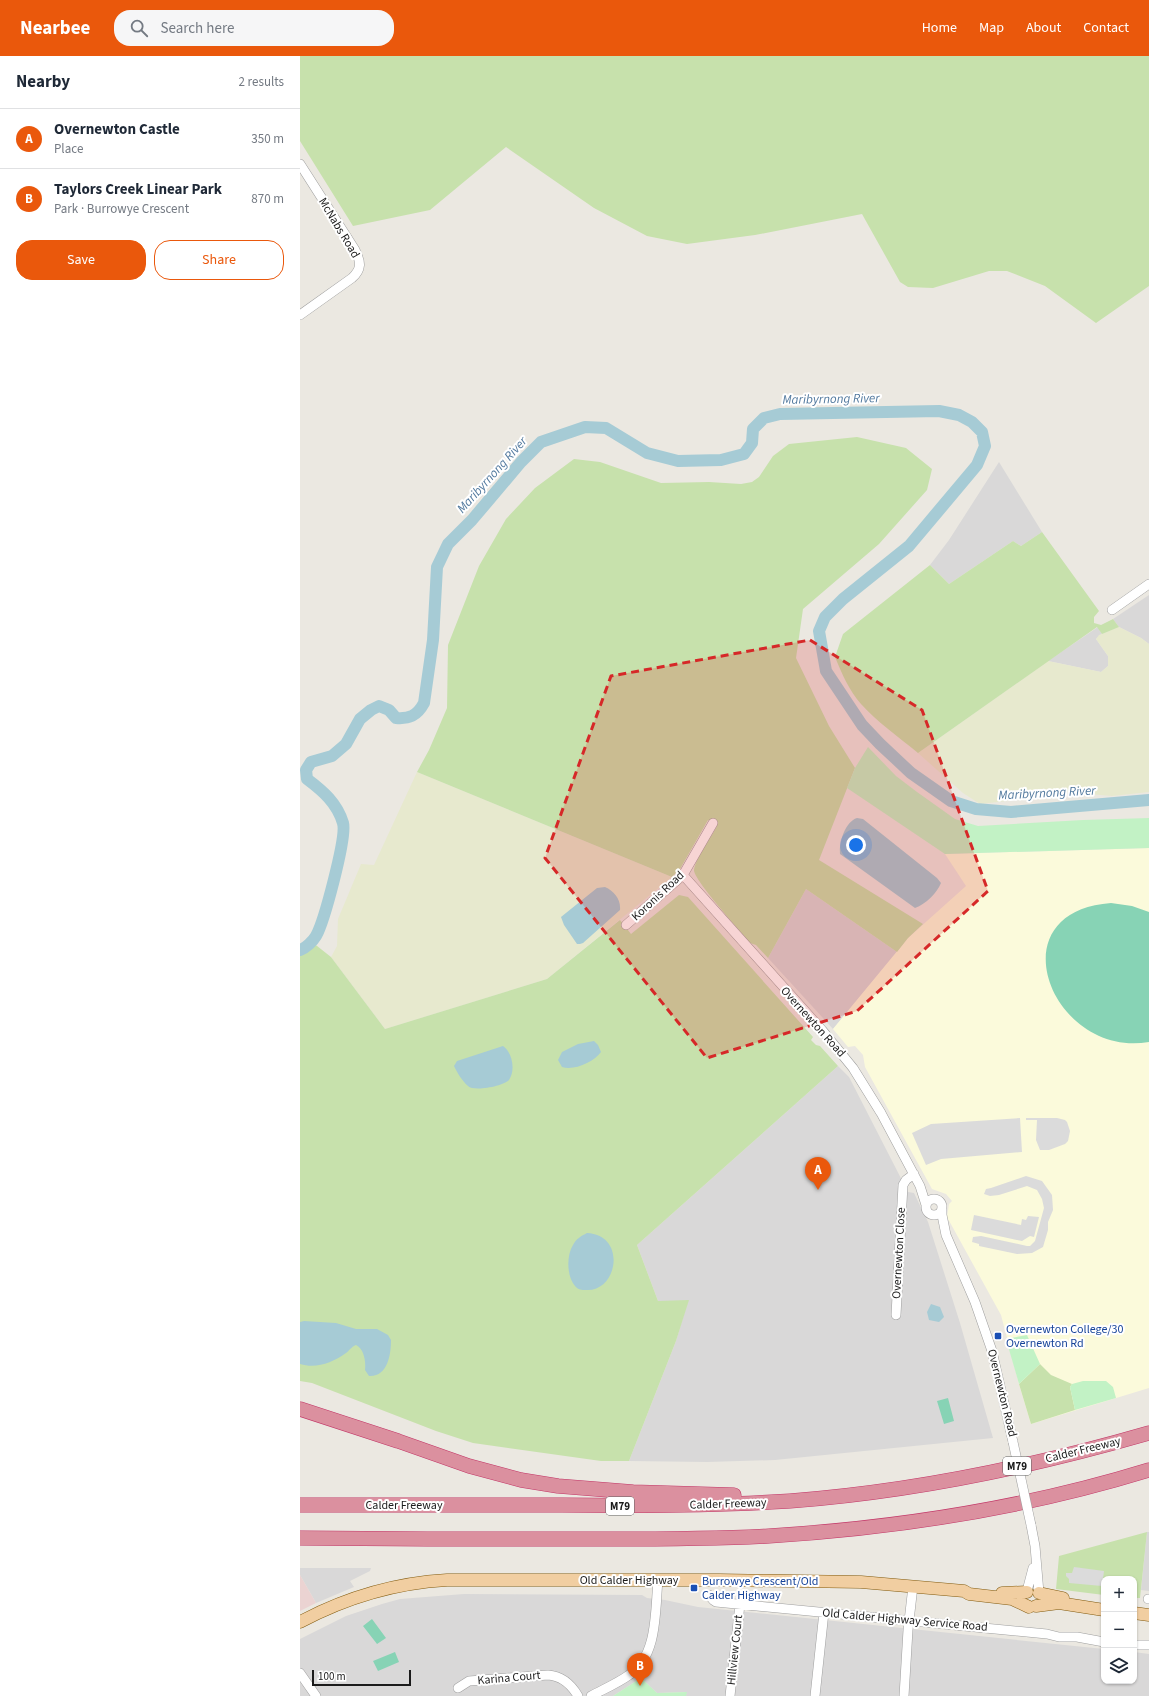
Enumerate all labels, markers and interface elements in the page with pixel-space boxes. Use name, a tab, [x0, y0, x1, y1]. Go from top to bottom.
search box	[114, 10, 394, 46]
text: Nearbee	[20, 15, 90, 42]
icon: search	[128, 17, 150, 39]
text: Search here	[160, 18, 234, 39]
text: Home	[922, 18, 957, 38]
text: Map	[979, 18, 1004, 38]
text: About	[1026, 18, 1061, 38]
text: Contact	[1083, 18, 1129, 38]
text: Nearby	[16, 70, 70, 94]
text: 2 results	[239, 73, 284, 91]
text: Overnewton Castle	[54, 119, 180, 140]
text: A	[25, 130, 33, 148]
text: 350 m	[251, 130, 284, 148]
text: Place	[54, 140, 83, 158]
text: Taylors Creek Linear Park	[54, 179, 222, 200]
text: B	[25, 190, 33, 208]
text: 870 m	[251, 190, 284, 208]
street label: McNabs Road	[314, 195, 364, 261]
text: Park · Burrowye Crescent	[54, 200, 189, 218]
button: Save	[16, 240, 146, 280]
button: Share	[154, 240, 284, 280]
water label: Maribyrnong River	[782, 389, 880, 409]
water label: Maribyrnong River	[453, 432, 532, 517]
water label: Maribyrnong River	[998, 781, 1097, 805]
your location	[846, 835, 866, 855]
street label: Koronis Road	[628, 867, 688, 925]
street label: Overnewton Road	[777, 983, 849, 1061]
pin: A	[805, 1157, 831, 1190]
street label: Overnewton Close	[888, 1207, 910, 1299]
place label: Overnewton College/30 Overnewton Rd	[1006, 1321, 1124, 1352]
marker: Overnewton College/30 Overnewton Rd	[993, 1331, 1003, 1341]
street label: Overnewton Road	[983, 1347, 1021, 1439]
street label: Calder Freeway	[1044, 1432, 1123, 1468]
road number: M79	[1003, 1457, 1031, 1475]
street label: Calder Freeway	[689, 1494, 767, 1514]
street label: Calder Freeway	[366, 1497, 443, 1514]
road number: M79	[606, 1497, 634, 1515]
street label: Old Calder Highway	[580, 1572, 679, 1589]
place label: Burrowye Crescent/Old Calder Highway	[702, 1573, 818, 1604]
map controls	[1101, 1576, 1137, 1684]
button: +	[1101, 1576, 1137, 1612]
marker: Burrowye Crescent/Old Calder Highway	[689, 1583, 699, 1593]
street label: Old Calder Highway Service Road	[822, 1604, 988, 1636]
button: −	[1101, 1612, 1137, 1648]
street label: Hillview Court	[723, 1614, 747, 1686]
button: layers	[1101, 1648, 1137, 1684]
pin: B	[627, 1653, 653, 1686]
street label: Karina Court	[477, 1667, 541, 1689]
scale bar	[312, 1668, 411, 1687]
text: 100 m	[318, 1669, 346, 1684]

